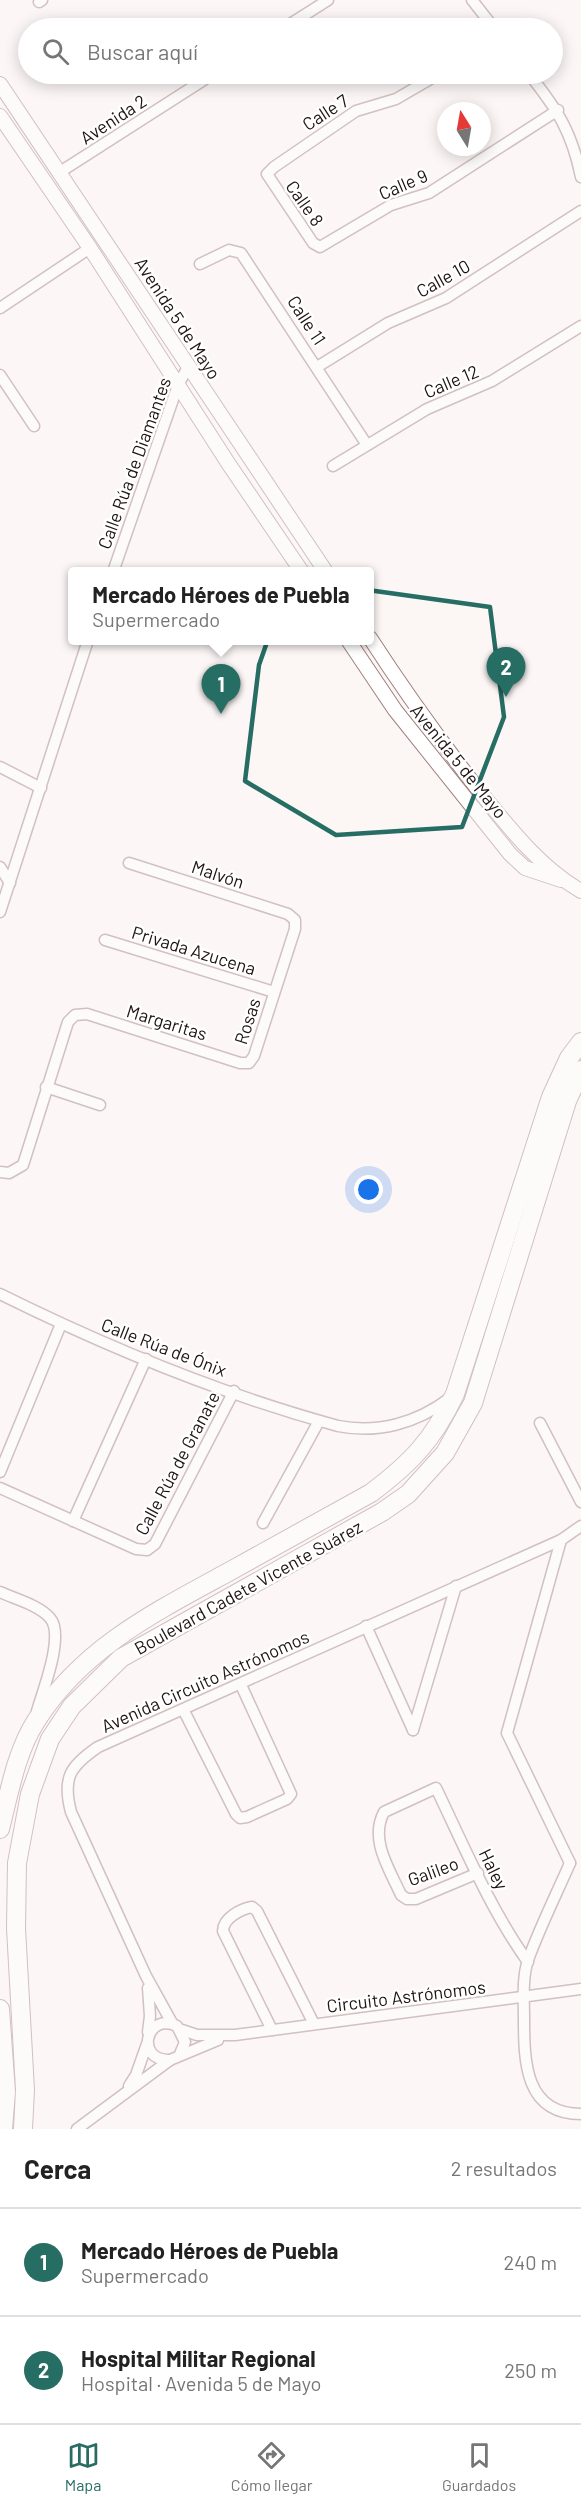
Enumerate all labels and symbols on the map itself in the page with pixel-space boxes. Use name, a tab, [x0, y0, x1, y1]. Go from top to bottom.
street label: Avenida 2	[76, 89, 150, 149]
street label: Calle 7	[298, 89, 352, 135]
north arrow	[437, 102, 491, 156]
street label: Calle 9	[375, 164, 431, 204]
street label: Calle 8	[281, 176, 329, 230]
street label: Avenida 5 de Mayo	[130, 253, 226, 383]
street label: Calle 10	[412, 254, 474, 302]
street label: Calle 11	[283, 291, 331, 349]
street label: Calle 12	[420, 360, 482, 402]
street label: Calle Rúa de Diamantes	[93, 374, 175, 552]
pin: 2	[486, 648, 526, 697]
pin: 1	[202, 664, 240, 714]
street label: Avenida 5 de Mayo	[406, 699, 512, 823]
street label: Malvón	[189, 855, 247, 893]
street label: Privada Azucena	[129, 921, 259, 979]
street label: Rosas	[229, 995, 265, 1047]
street label: Margaritas	[124, 999, 210, 1045]
your location	[354, 1175, 383, 1204]
street label: Calle Rúa de Ónix	[98, 1313, 230, 1381]
street label: Calle Rúa de Granate	[130, 1387, 224, 1539]
street label: Boulevard Cadete Vicente Suárez	[130, 1515, 366, 1659]
street label: Avenida Circuito Astrónomos	[98, 1625, 312, 1737]
street label: Haley	[475, 1845, 513, 1893]
street label: Galileo	[405, 1852, 461, 1890]
street label: Circuito Astrónomos	[325, 1975, 487, 2017]

